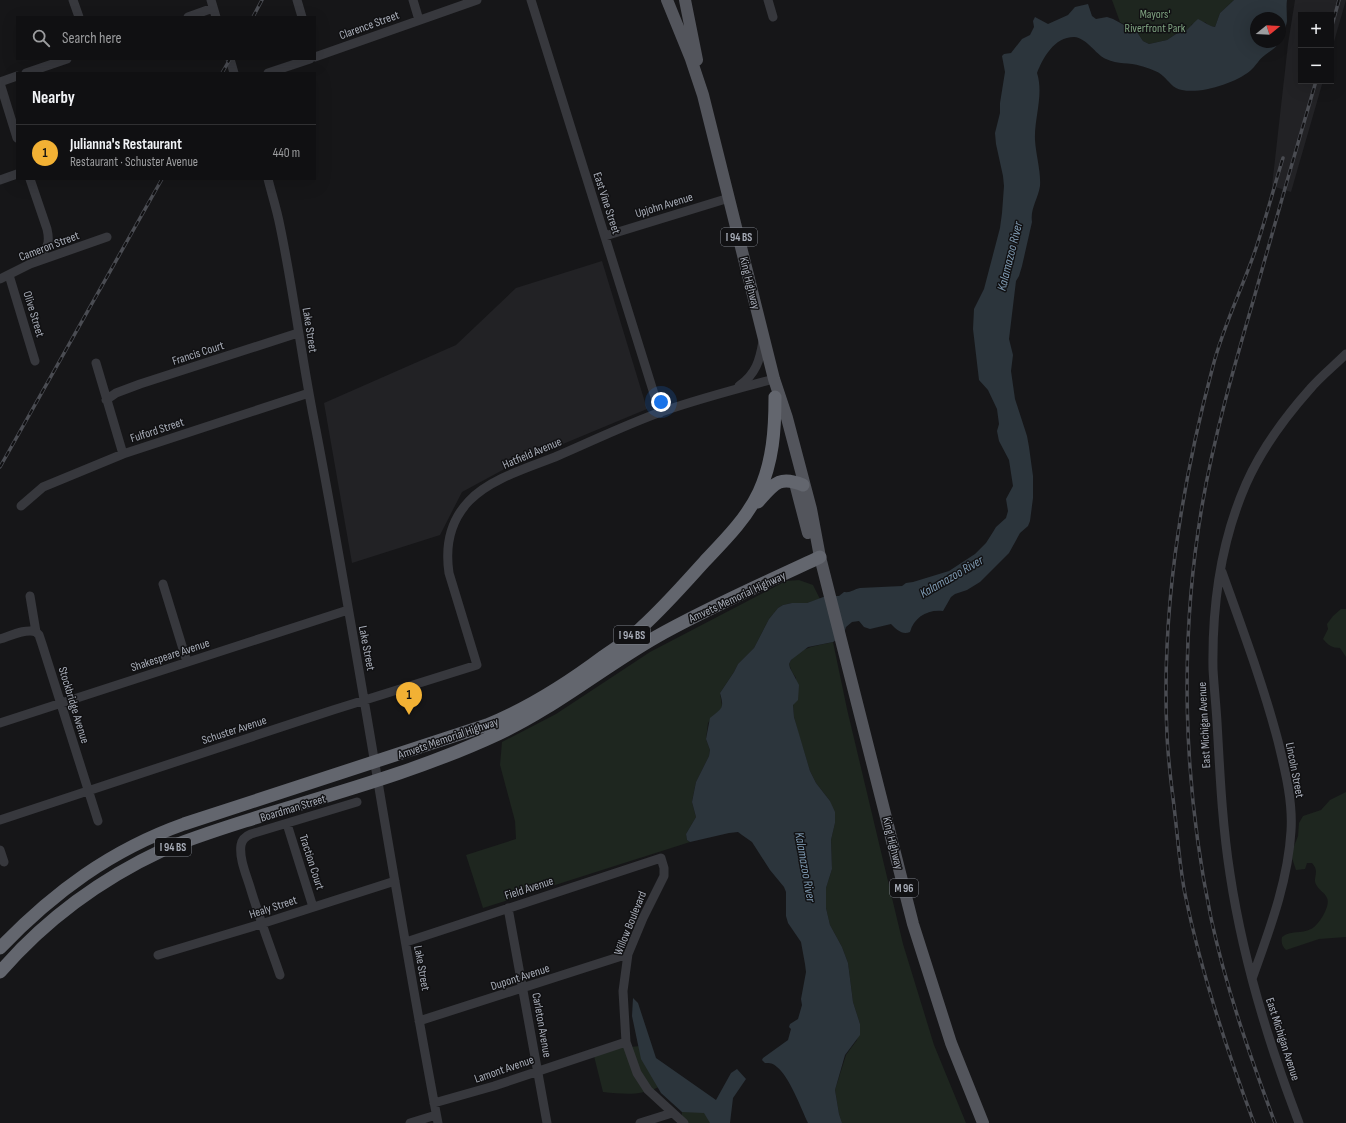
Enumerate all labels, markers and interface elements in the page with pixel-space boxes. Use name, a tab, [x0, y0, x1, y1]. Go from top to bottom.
park label: Mayors' Riverfront Park	[1125, 7, 1186, 36]
street label: Clarence Street	[337, 8, 402, 43]
north arrow	[1250, 12, 1286, 48]
map controls	[1298, 12, 1334, 84]
button: +	[1298, 12, 1334, 48]
search box	[16, 16, 316, 60]
icon: search	[30, 27, 52, 49]
text: Search here	[62, 29, 122, 48]
button: −	[1298, 48, 1334, 84]
text: Nearby	[32, 88, 75, 108]
text: Julianna's Restaurant	[70, 135, 182, 154]
text: 1	[42, 145, 48, 161]
text: 440 m	[273, 145, 300, 161]
text: Restaurant · Schuster Avenue	[70, 154, 198, 170]
street label: East Vine Street	[589, 170, 624, 236]
street label: Upjohn Avenue	[633, 190, 695, 221]
water label: Kalamazoo River	[994, 219, 1027, 292]
street label: Cameron Street	[17, 228, 82, 265]
road number: I 94 BS	[721, 228, 757, 246]
street label: King Highway	[736, 255, 763, 311]
street label: Olive Street	[19, 289, 48, 339]
street label: Lake Street	[299, 306, 321, 354]
street label: Francis Court	[170, 338, 226, 369]
your location	[651, 392, 671, 412]
street label: Fulford Street	[128, 415, 186, 446]
street label: Hatfield Avenue	[500, 434, 564, 473]
water label: Kalamazoo River	[917, 552, 987, 601]
street label: Amvets Memorial Highway	[685, 568, 788, 627]
street label: Lake Street	[355, 624, 378, 672]
road number: I 94 BS	[614, 626, 650, 644]
street label: Shakespeare Avenue	[129, 636, 212, 675]
street label: Stockbridge Avenue	[55, 665, 92, 746]
street label: East Michigan Avenue	[1195, 681, 1214, 769]
pin: 1	[396, 682, 422, 715]
street label: Schuster Avenue	[200, 713, 269, 748]
street label: Amvets Memorial Highway	[395, 714, 501, 763]
street label: Lincoln Street	[1282, 741, 1307, 799]
street label: Boardman Street	[258, 791, 328, 826]
street label: King Highway	[879, 815, 906, 871]
water label: Kalamazoo River	[791, 831, 819, 905]
street label: Traction Court	[296, 833, 328, 892]
road number: I 94 BS	[155, 838, 191, 856]
street label: Field Avenue	[503, 874, 556, 903]
road number: M 96	[890, 879, 918, 897]
street label: Willow Boulevard	[611, 889, 650, 957]
street label: Healy Street	[247, 893, 299, 922]
street label: Lake Street	[410, 944, 433, 992]
street label: Dupont Avenue	[489, 961, 552, 994]
street label: Carleton Avenue	[528, 991, 555, 1059]
street label: East Michigan Avenue	[1262, 996, 1303, 1083]
street label: Lamont Avenue	[472, 1052, 536, 1087]

